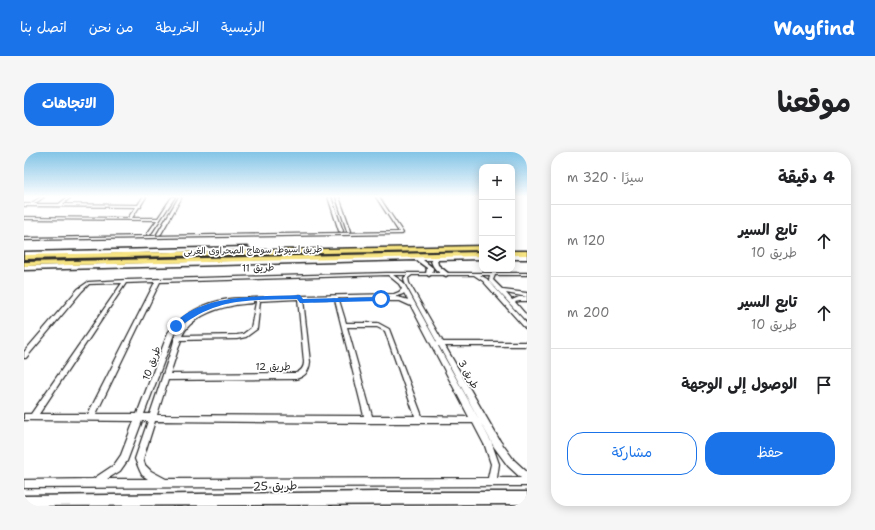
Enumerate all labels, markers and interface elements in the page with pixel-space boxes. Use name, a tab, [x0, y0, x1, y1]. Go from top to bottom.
text: Wayfind	[774, 16, 855, 41]
text: اتصل بنا	[20, 18, 67, 36]
text: من نحن	[89, 18, 133, 36]
text: الخريطة	[155, 18, 199, 36]
text: الرئيسية	[221, 18, 265, 36]
button: الاتجاهات	[24, 83, 114, 126]
text: موقعنا	[777, 83, 851, 121]
map controls	[479, 164, 515, 272]
button: +	[479, 164, 515, 200]
text: 4 دقيقة	[778, 166, 835, 188]
text: سيرًا · 320 m	[567, 169, 644, 186]
button: −	[479, 200, 515, 236]
text: تابع السير	[738, 220, 797, 240]
icon: ahead	[813, 230, 835, 252]
text: 120 m	[567, 232, 605, 249]
button: layers	[479, 236, 515, 272]
street label: طريق اسيوط, سوهاج الصحراوى الغربى	[184, 243, 323, 257]
text: طريق 10	[751, 244, 797, 261]
street label: طريق 11	[242, 260, 274, 275]
route start	[372, 290, 390, 308]
text: تابع السير	[738, 292, 797, 312]
icon: ahead	[813, 302, 835, 324]
text: 200 m	[567, 304, 609, 321]
text: طريق 10	[751, 316, 797, 333]
route end	[167, 317, 185, 335]
street label: طريق 10	[139, 344, 164, 382]
street label: طريق 3	[455, 357, 482, 391]
street label: طريق 12	[255, 360, 291, 373]
text: الوصول إلى الوجهة	[681, 374, 797, 394]
icon: arrive	[813, 374, 835, 396]
button: مشاركة	[567, 432, 697, 475]
button: حفظ	[705, 432, 835, 475]
street label: طريق 25	[252, 478, 298, 494]

